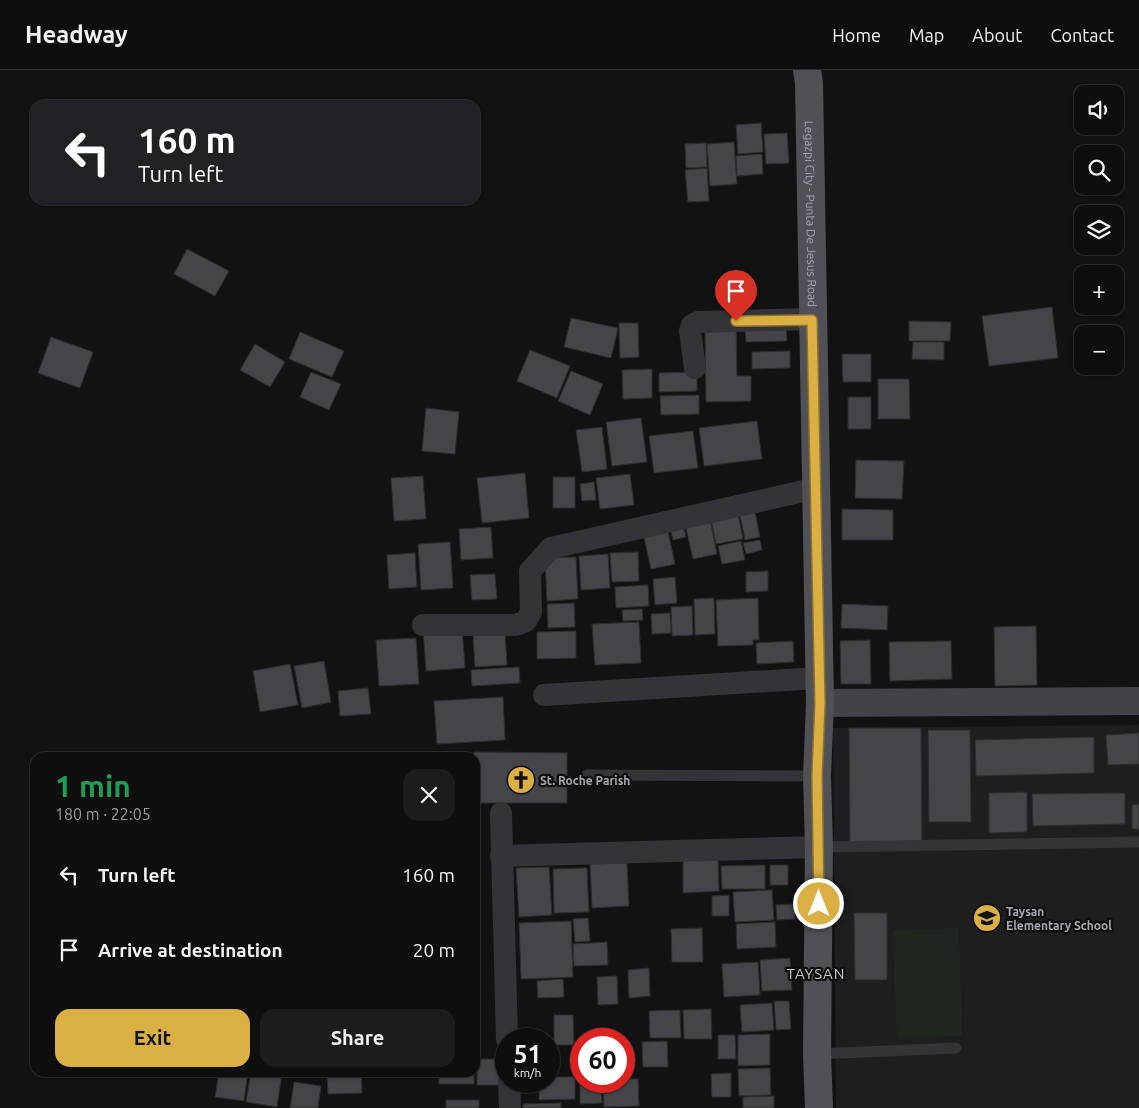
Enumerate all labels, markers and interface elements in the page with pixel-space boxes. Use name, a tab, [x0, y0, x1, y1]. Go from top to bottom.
text: Headway	[25, 21, 128, 48]
text: Home	[832, 25, 881, 45]
text: Map	[909, 25, 944, 45]
text: About	[972, 25, 1022, 45]
text: Contact	[1050, 25, 1114, 45]
map controls	[1074, 85, 1124, 375]
button: sound	[1074, 85, 1124, 135]
icon: left	[55, 120, 120, 185]
text: 160 m	[138, 120, 236, 160]
street label: Legazpi City - Punta De Jesus Road	[803, 120, 819, 307]
button: search	[1074, 145, 1124, 195]
text: Turn left	[138, 161, 223, 186]
button: layers	[1074, 205, 1124, 255]
button: +	[1074, 265, 1124, 315]
pin	[715, 270, 757, 321]
icon: arrive	[722, 277, 750, 305]
button: −	[1074, 325, 1124, 375]
church icon: St. Roche Parish	[506, 765, 536, 795]
text: 1 min	[55, 769, 131, 803]
button: close	[403, 769, 455, 821]
place label: St. Roche Parish	[540, 774, 630, 787]
text: 180 m · 22:05	[55, 805, 151, 823]
icon: left	[55, 861, 83, 889]
text: Turn left	[98, 864, 176, 886]
text: 160 m	[402, 864, 455, 886]
position arrow	[792, 877, 844, 929]
school or university icon: Taysan Elementary School	[972, 903, 1002, 933]
place label: Taysan Elementary School	[1006, 905, 1112, 932]
icon: arrive	[55, 936, 83, 964]
text: Arrive at destination	[98, 939, 283, 961]
text: 20 m	[413, 939, 455, 961]
district label: TAYSAN	[786, 965, 846, 982]
button: Exit	[55, 1009, 250, 1067]
button: Share	[260, 1009, 455, 1067]
speed limit sign: 60	[570, 1028, 635, 1093]
text: 51	[513, 1040, 542, 1068]
text: km/h	[514, 1066, 541, 1079]

